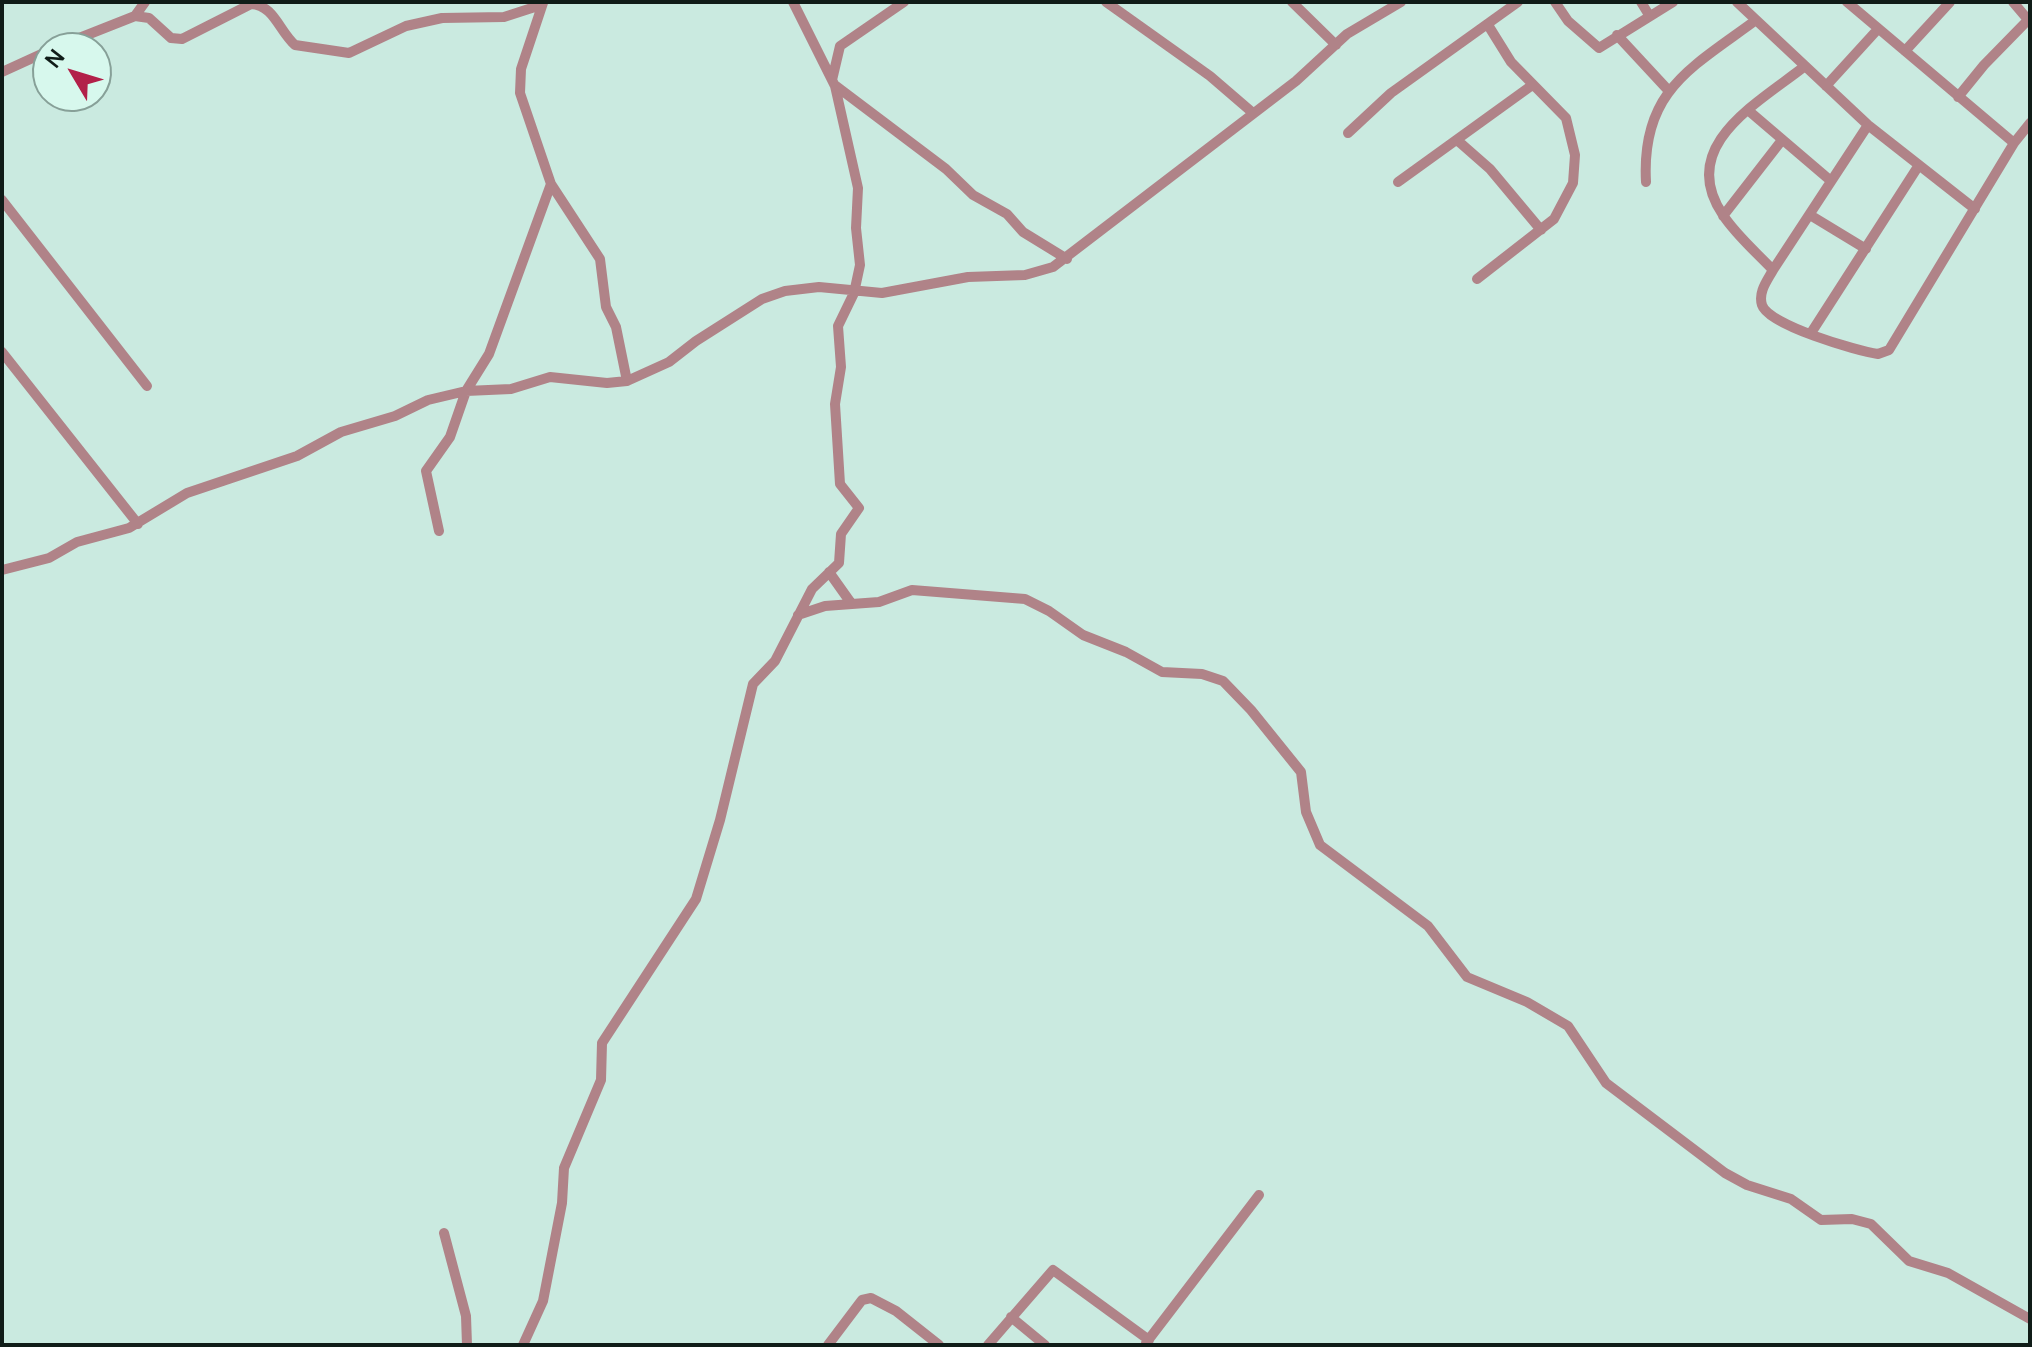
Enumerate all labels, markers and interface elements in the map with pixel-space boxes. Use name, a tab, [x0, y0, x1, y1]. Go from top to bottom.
north arrow	[32, 32, 112, 112]
text: N	[38, 43, 71, 74]

